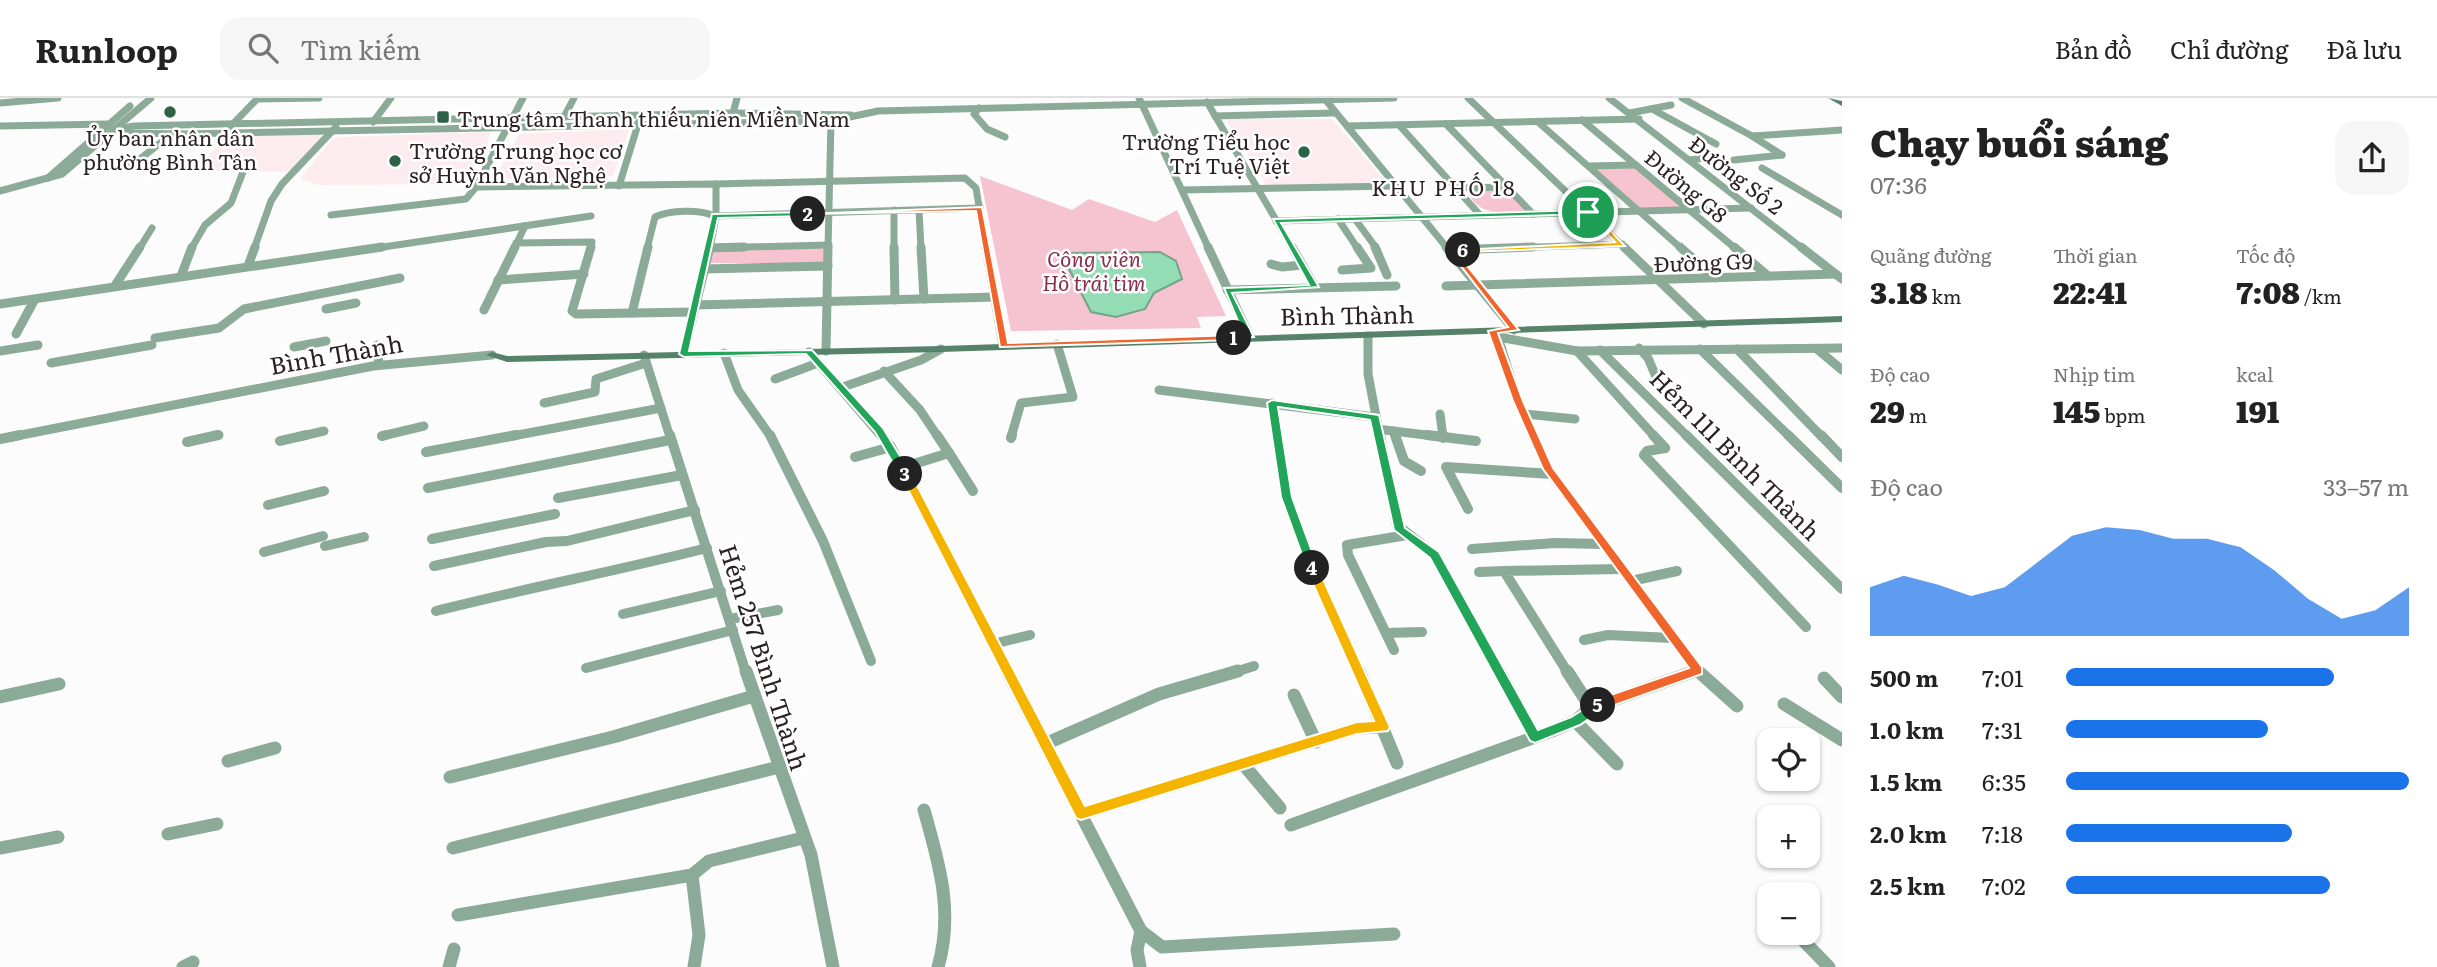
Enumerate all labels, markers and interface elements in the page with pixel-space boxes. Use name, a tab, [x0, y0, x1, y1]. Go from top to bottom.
search box	[220, 17, 710, 80]
text: Runloop	[35, 24, 178, 73]
icon: search	[244, 29, 282, 67]
text: Tìm kiếm	[300, 29, 421, 68]
text: Bản đồ	[2055, 31, 2132, 66]
text: Chỉ đường	[2170, 31, 2289, 66]
text: Đã lưu	[2327, 31, 2402, 66]
place label: Trung tâm Thanh thiếu niên Miền Nam	[457, 102, 850, 133]
marker: Ủy ban nhân dân phường Bình Tân	[162, 104, 178, 120]
marker: Trung tâm Thanh thiếu niên Miền Nam	[435, 109, 451, 125]
text: Chạy buổi sáng	[1870, 112, 2169, 169]
place label: Ủy ban nhân dân phường Bình Tân	[83, 121, 257, 176]
button: share	[2335, 121, 2409, 195]
place label: Trường Tiểu học Trí Tuệ Việt	[1122, 125, 1291, 180]
street label: Đường Số 2	[1683, 127, 1791, 221]
place label: Trường Trung học cơ sở Huỳnh Văn Nghệ	[409, 134, 622, 189]
street label: Đường G8	[1639, 141, 1735, 229]
marker: Trường Tiểu học Trí Tuệ Việt	[1296, 144, 1312, 160]
marker: Trường Trung học cơ sở Huỳnh Văn Nghệ	[387, 153, 403, 169]
text: 07:36	[1870, 167, 1927, 201]
district label: KHU PHỐ 18	[1371, 171, 1517, 202]
pin	[1558, 182, 1618, 242]
icon: arrive	[1569, 193, 1607, 231]
pin: 2	[790, 197, 826, 232]
text: 2	[802, 199, 813, 227]
pin: 6	[1446, 232, 1480, 268]
text: 6	[1457, 235, 1468, 263]
text: Quãng đường	[1870, 241, 1992, 269]
text: Thời gian	[2053, 241, 2138, 269]
text: Tốc độ	[2236, 241, 2295, 269]
park label: Công viên Hồ trái tim	[1042, 242, 1146, 297]
street label: Đường G9	[1653, 244, 1753, 278]
text: 3.18	[1870, 269, 1928, 313]
text: 22:41	[2053, 269, 2127, 313]
text: 7:08	[2236, 269, 2300, 313]
text: km	[1928, 282, 1961, 310]
text: /km	[2300, 282, 2342, 310]
street label: Bình Thành	[1279, 295, 1415, 333]
pin: 1	[1216, 320, 1252, 356]
text: 1	[1230, 323, 1237, 351]
street label: Bình Thành	[267, 324, 405, 382]
text: Độ cao	[1870, 360, 1930, 388]
text: Nhịp tim	[2053, 360, 2136, 388]
text: kcal	[2236, 360, 2273, 388]
street label: Hẻm 111 Bình Thành	[1643, 361, 1829, 547]
text: 29	[1870, 388, 1905, 432]
text: 145	[2053, 388, 2100, 432]
text: 191	[2236, 388, 2279, 432]
text: m	[1905, 401, 1927, 429]
text: bpm	[2100, 401, 2146, 429]
pin: 3	[888, 456, 922, 492]
text: 3	[899, 459, 910, 487]
text: Độ cao	[1870, 469, 1943, 503]
text: 33–57 m	[2323, 469, 2409, 503]
street label: Hẻm 257 Bình Thành	[712, 539, 818, 775]
pin: 4	[1294, 550, 1330, 586]
text: 4	[1306, 553, 1317, 581]
text: 500 m	[1870, 660, 1938, 694]
text: 7:01	[1982, 660, 2024, 694]
pin: 5	[1580, 688, 1616, 722]
text: 5	[1592, 690, 1603, 718]
text: 1.0 km	[1870, 712, 1944, 746]
text: 7:31	[1982, 712, 2022, 746]
map controls	[1757, 728, 1820, 945]
button: locate	[1757, 728, 1820, 791]
text: 1.5 km	[1870, 764, 1943, 798]
text: 6:35	[1982, 764, 2026, 798]
button: +	[1757, 805, 1820, 868]
text: 2.0 km	[1870, 816, 1947, 850]
text: 7:18	[1982, 816, 2023, 850]
text: 2.5 km	[1870, 868, 1945, 902]
text: 7:02	[1982, 868, 2026, 902]
button: −	[1757, 882, 1820, 945]

